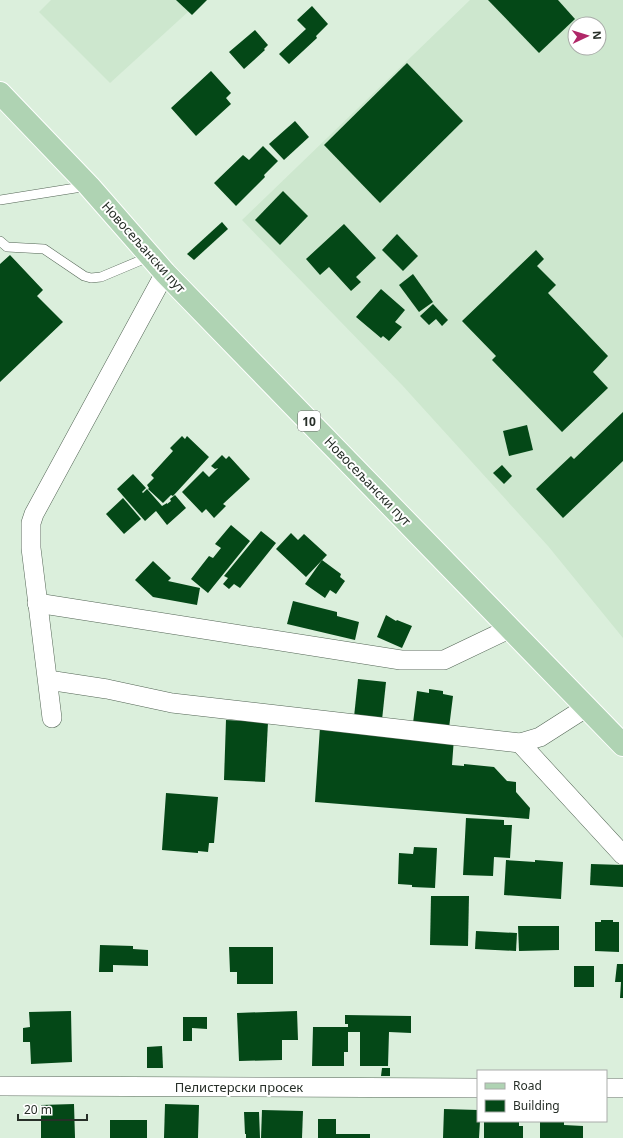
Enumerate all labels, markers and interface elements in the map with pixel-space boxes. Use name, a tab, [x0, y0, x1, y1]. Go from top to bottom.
north arrow	[567, 16, 607, 56]
text: N	[590, 30, 605, 40]
street label: Новосељански пут	[98, 197, 190, 297]
road number: 10	[298, 411, 320, 431]
street label: Новосељански пут	[321, 432, 415, 530]
legend	[477, 1070, 607, 1122]
text: Road	[513, 1077, 542, 1094]
street label: Пелистерски просек	[175, 1078, 303, 1096]
scale bar	[18, 1096, 87, 1122]
text: Building	[513, 1097, 560, 1114]
text: 20 m	[24, 1101, 52, 1118]

